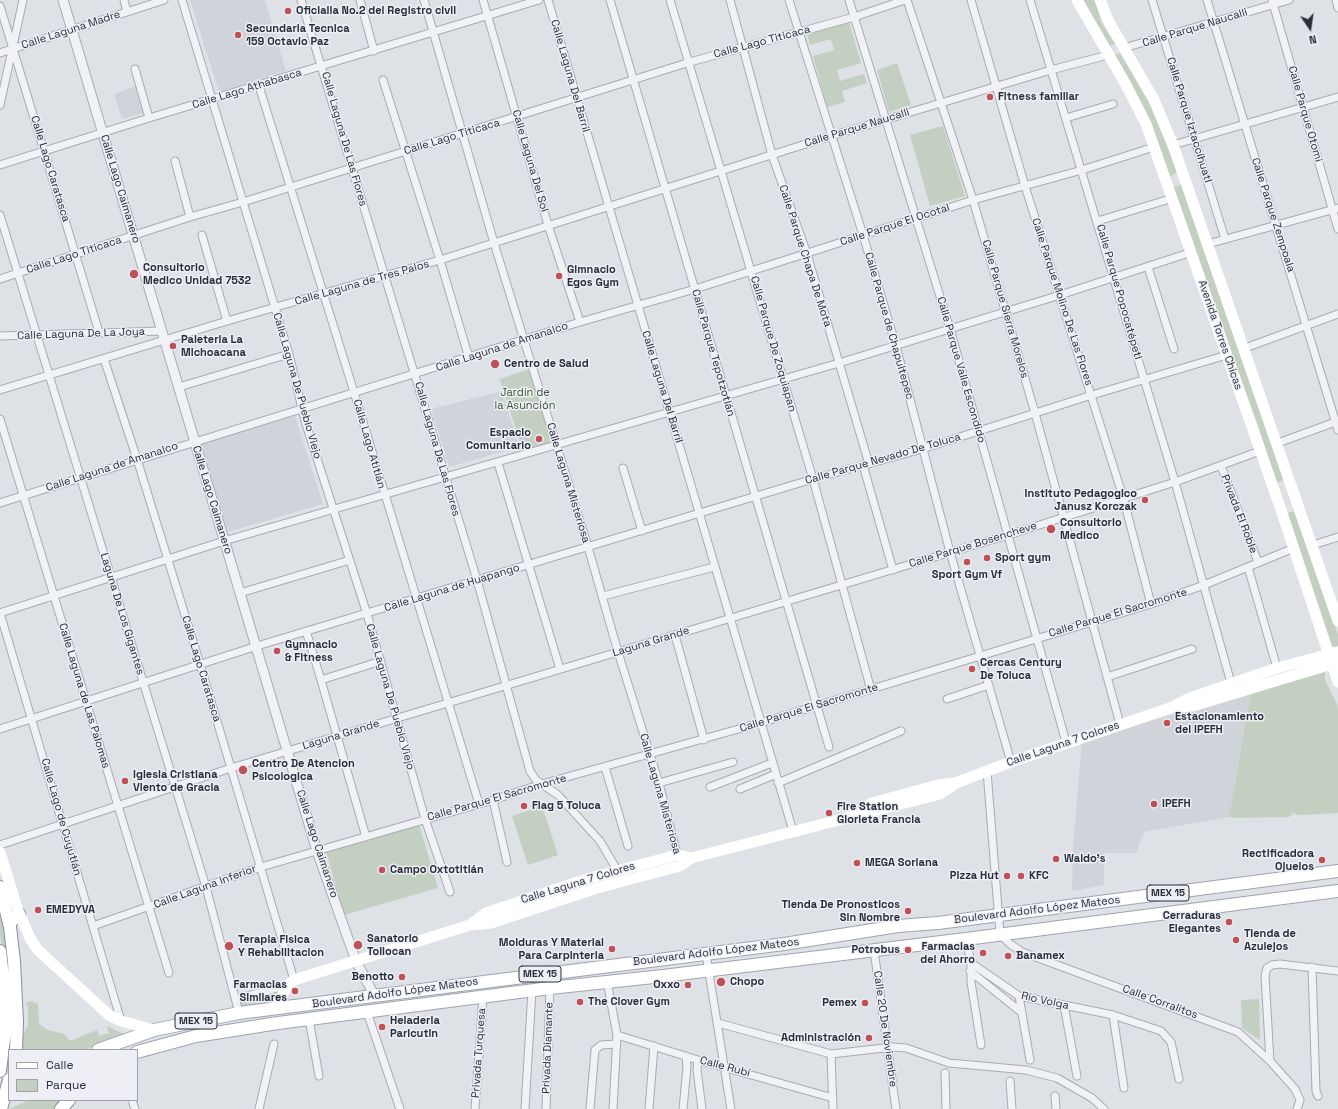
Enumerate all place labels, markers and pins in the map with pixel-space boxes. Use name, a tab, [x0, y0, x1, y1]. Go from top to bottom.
place label: Oficialia No.2 del Registro civil	[296, 4, 456, 18]
marker: Oficialia No.2 del Registro civil	[283, 6, 293, 16]
place label: Secundaria Tecnica 159 Octavio Paz	[246, 22, 350, 48]
marker: Secundaria Tecnica 159 Octavio Paz	[233, 30, 243, 40]
place label: Fitness familiar	[998, 90, 1079, 104]
marker: Fitness familiar	[985, 92, 995, 102]
place label: Consultorio Medico Unidad 7532	[143, 261, 251, 287]
place label: Gimnacio Egos Gym	[567, 263, 619, 289]
marker: Consultorio Medico Unidad 7532	[128, 268, 140, 280]
marker: Gimnacio Egos Gym	[554, 271, 564, 281]
place label: Paleteria La Michoacana	[181, 333, 246, 359]
marker: Paleteria La Michoacana	[168, 341, 178, 351]
place label: Centro de Salud	[504, 357, 589, 371]
marker: Centro de Salud	[489, 358, 501, 370]
place label: Espacio Comunitario	[466, 426, 531, 452]
marker: Espacio Comunitario	[534, 434, 544, 444]
place label: Instituto Pedagogico Janusz Korczak	[1025, 487, 1137, 513]
marker: Instituto Pedagogico Janusz Korczak	[1140, 495, 1150, 505]
place label: Consultorio Medico	[1060, 516, 1122, 542]
marker: Consultorio Medico	[1045, 523, 1057, 535]
place label: Sport gym	[995, 551, 1051, 565]
marker: Sport gym	[982, 553, 992, 563]
marker: Sport Gym Vf	[962, 557, 972, 567]
place label: Sport Gym Vf	[932, 568, 1002, 582]
place label: Gymnacio & Fitness	[285, 638, 338, 664]
marker: Gymnacio & Fitness	[272, 646, 282, 656]
place label: Cercas Century De Toluca	[980, 656, 1062, 682]
marker: Cercas Century De Toluca	[967, 664, 977, 674]
place label: Estacionamiento del IPEFH	[1175, 710, 1264, 736]
marker: Estacionamiento del IPEFH	[1162, 718, 1172, 728]
place label: Centro De Atencion Psicologica	[252, 757, 355, 783]
marker: Centro De Atencion Psicologica	[237, 764, 249, 776]
place label: Iglesia Cristiana Viento de Gracia	[133, 768, 220, 794]
marker: Iglesia Cristiana Viento de Gracia	[120, 776, 130, 786]
place label: IPEFH	[1162, 797, 1191, 811]
place label: Flag 5 Toluca	[532, 799, 601, 813]
marker: IPEFH	[1149, 799, 1159, 809]
place label: Fire Station Glorieta Francia	[837, 800, 921, 826]
marker: Flag 5 Toluca	[519, 801, 529, 811]
marker: Fire Station Glorieta Francia	[824, 808, 834, 818]
place label: Rectificadora Ojuelos	[1242, 847, 1314, 873]
place label: Waldo's	[1064, 852, 1105, 866]
marker: Waldo's	[1051, 854, 1061, 864]
marker: Rectificadora Ojuelos	[1317, 855, 1327, 865]
place label: MEGA Soriana	[865, 856, 938, 870]
marker: MEGA Soriana	[852, 858, 862, 868]
place label: Campo Oxtotitlán	[390, 863, 484, 877]
marker: Campo Oxtotitlán	[377, 865, 387, 875]
place label: Pizza Hut	[950, 869, 999, 883]
place label: KFC	[1029, 869, 1049, 883]
marker: Pizza Hut	[1002, 871, 1012, 881]
marker: KFC	[1016, 871, 1026, 881]
place label: Tienda De Pronosticos Sin Nombre	[781, 898, 900, 924]
place label: EMEDYVA	[46, 903, 95, 917]
marker: EMEDYVA	[33, 905, 43, 915]
marker: Tienda De Pronosticos Sin Nombre	[903, 906, 913, 916]
place label: Cerraduras Elegantes	[1163, 909, 1221, 935]
marker: Cerraduras Elegantes	[1224, 917, 1234, 927]
place label: Tienda de Azulejos	[1244, 927, 1296, 953]
place label: Sanatorio Tollocan	[367, 932, 418, 958]
place label: Terapia Fisica Y Rehabilitacion	[238, 933, 324, 959]
marker: Tienda de Azulejos	[1231, 935, 1241, 945]
place label: Molduras Y Material Para Carpinteria	[499, 936, 604, 962]
marker: Sanatorio Tollocan	[352, 939, 364, 951]
marker: Terapia Fisica Y Rehabilitacion	[223, 940, 235, 952]
place label: Farmacias del Ahorro	[920, 940, 975, 966]
place label: Potrobus	[851, 943, 900, 957]
marker: Molduras Y Material Para Carpinteria	[607, 944, 617, 954]
marker: Potrobus	[903, 945, 913, 955]
marker: Farmacias del Ahorro	[978, 948, 988, 958]
place label: Banamex	[1016, 949, 1065, 963]
marker: Banamex	[1003, 951, 1013, 961]
place label: Benotto	[352, 970, 394, 984]
marker: Benotto	[397, 972, 407, 982]
place label: Chopo	[730, 975, 764, 989]
marker: Chopo	[715, 976, 727, 988]
place label: Farmacias Similares	[233, 978, 287, 1004]
place label: Oxxo	[653, 978, 680, 992]
marker: Oxxo	[683, 980, 693, 990]
marker: Farmacias Similares	[290, 986, 300, 996]
place label: The Clover Gym	[588, 995, 670, 1009]
place label: Pemex	[822, 996, 857, 1010]
marker: The Clover Gym	[575, 997, 585, 1007]
marker: Pemex	[860, 998, 870, 1008]
place label: Heladeria Paricutin	[390, 1014, 440, 1040]
marker: Heladeria Paricutin	[377, 1022, 387, 1032]
place label: Administración	[781, 1031, 861, 1045]
marker: Administración	[864, 1033, 874, 1043]

